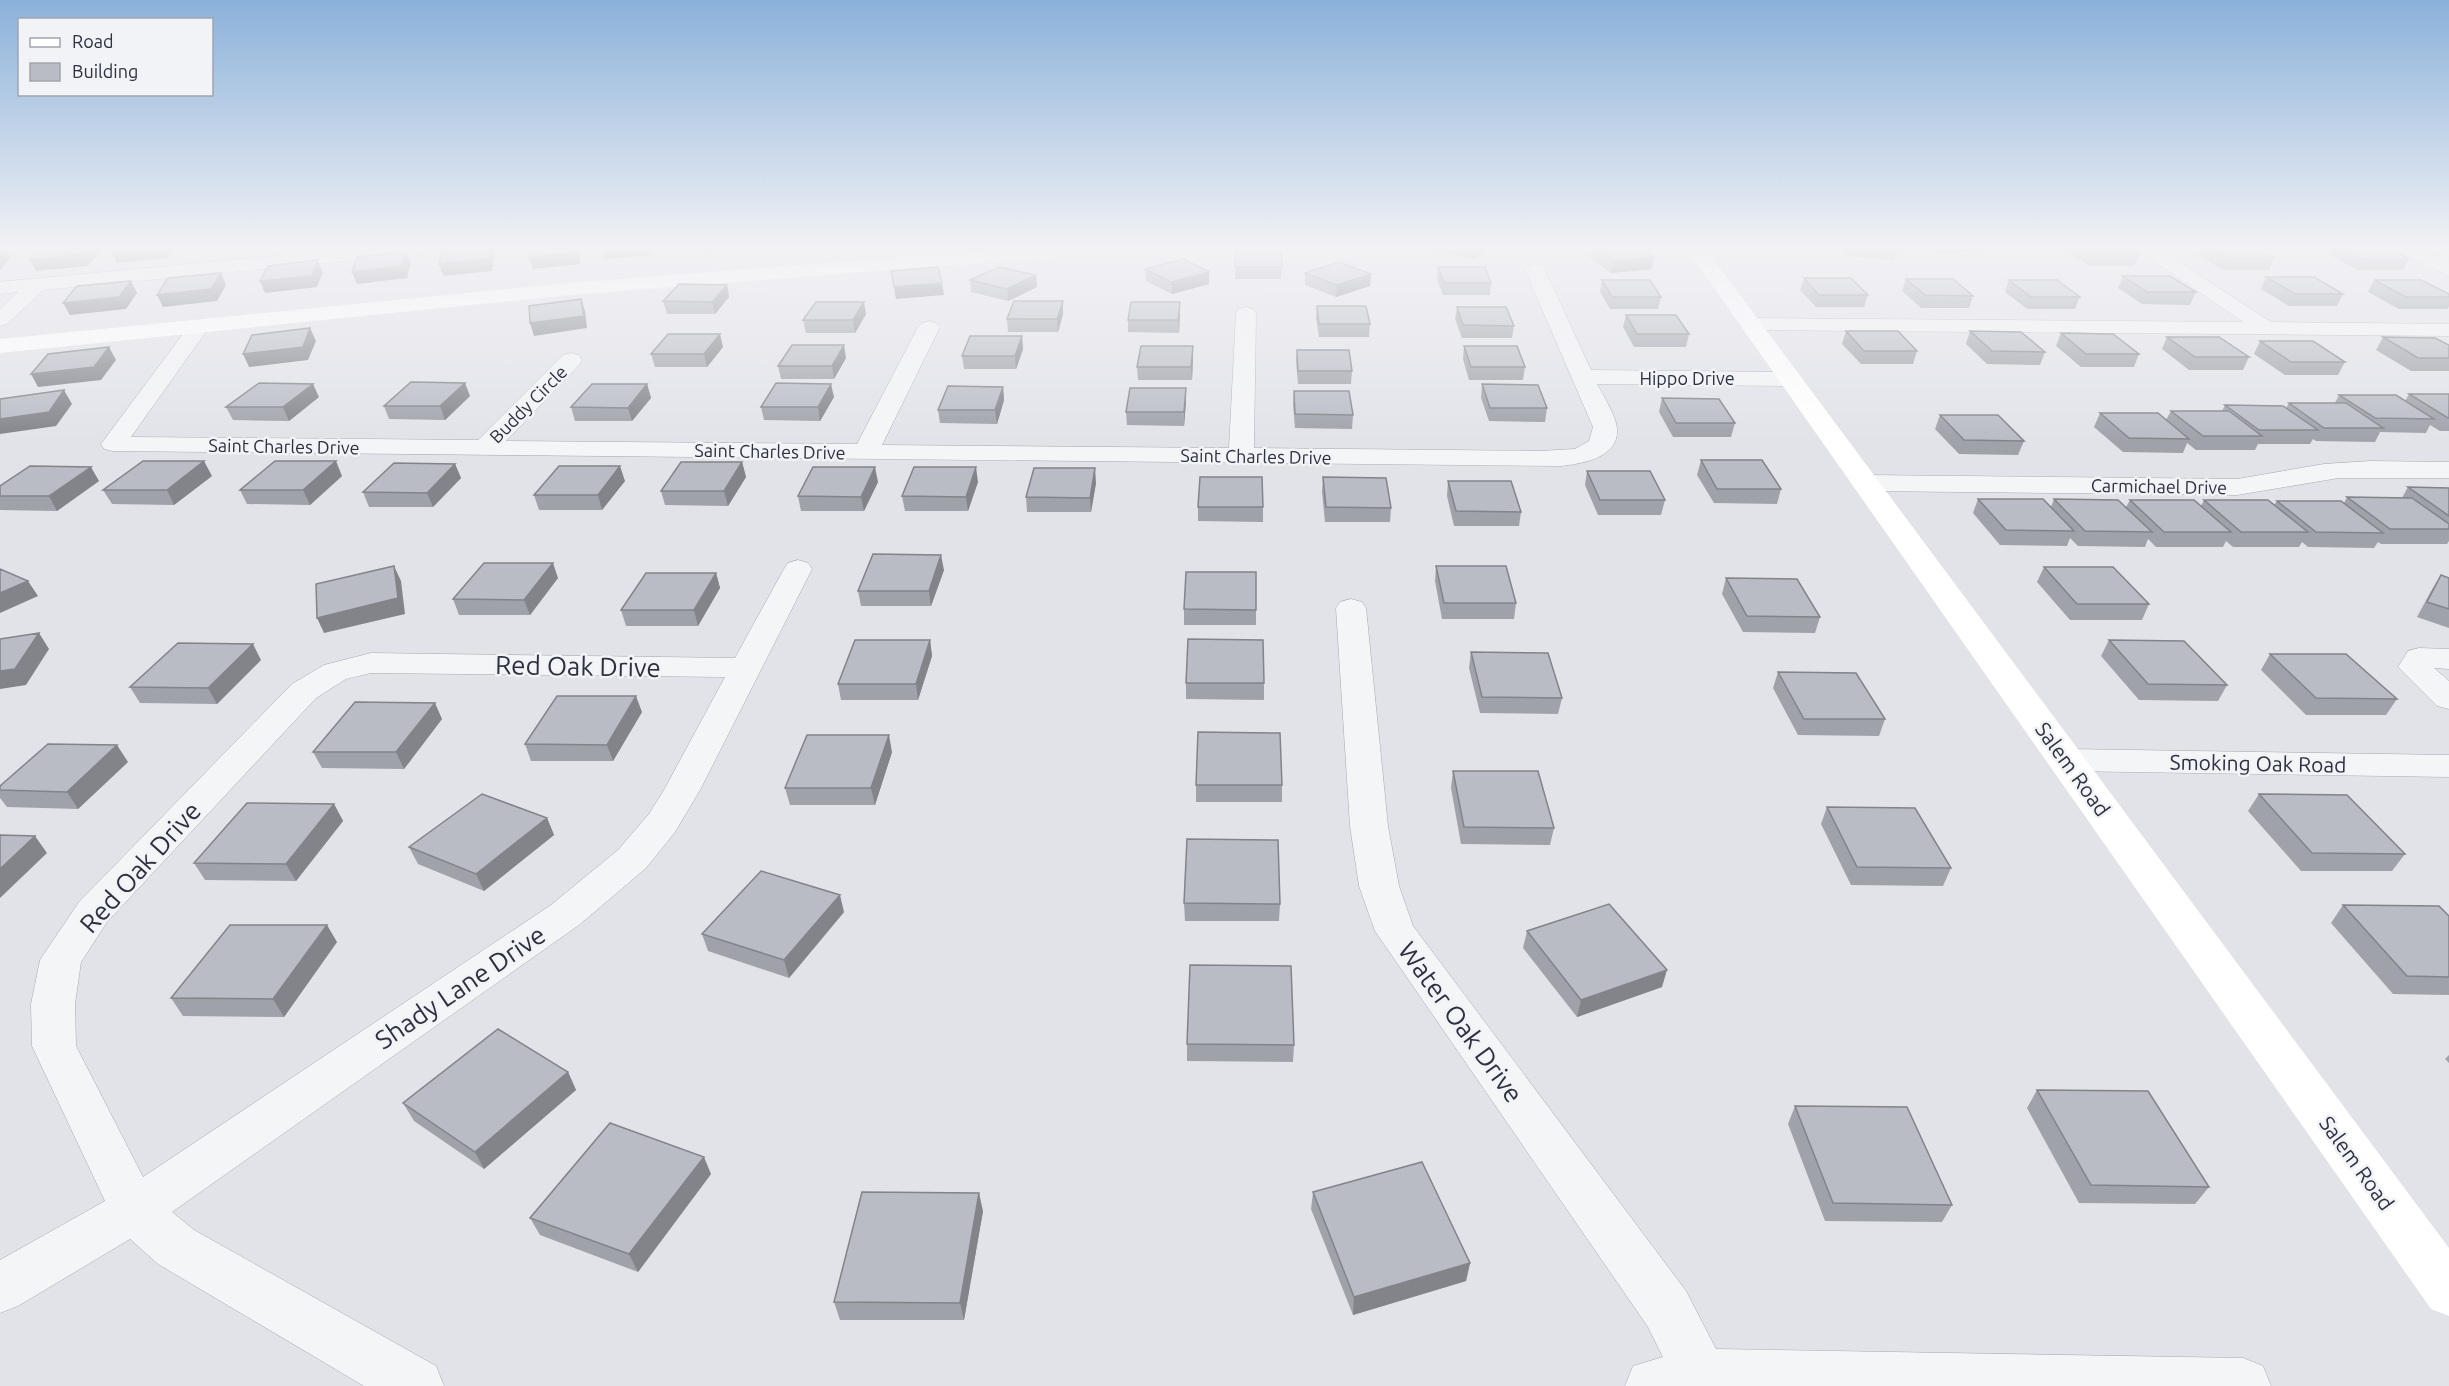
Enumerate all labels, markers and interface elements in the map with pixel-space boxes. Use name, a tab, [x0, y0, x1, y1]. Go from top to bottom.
legend	[18, 18, 213, 96]
text: Road	[72, 31, 114, 51]
text: Building	[72, 61, 138, 81]
street label: Buddy Circle	[485, 361, 571, 447]
street label: Hippo Drive	[1639, 368, 1735, 388]
street label: Saint Charles Drive	[208, 435, 360, 457]
street label: Saint Charles Drive	[694, 440, 846, 462]
street label: Saint Charles Drive	[1180, 445, 1332, 467]
street label: Carmichael Drive	[2091, 475, 2227, 497]
street label: Red Oak Drive	[495, 650, 661, 682]
street label: Salem Road	[2031, 717, 2115, 821]
street label: Smoking Oak Road	[2169, 749, 2347, 777]
street label: Red Oak Drive	[74, 796, 206, 938]
street label: Shady Lane Drive	[369, 919, 551, 1055]
street label: Water Oak Drive	[1393, 936, 1529, 1108]
street label: Salem Road	[2315, 1111, 2399, 1215]

